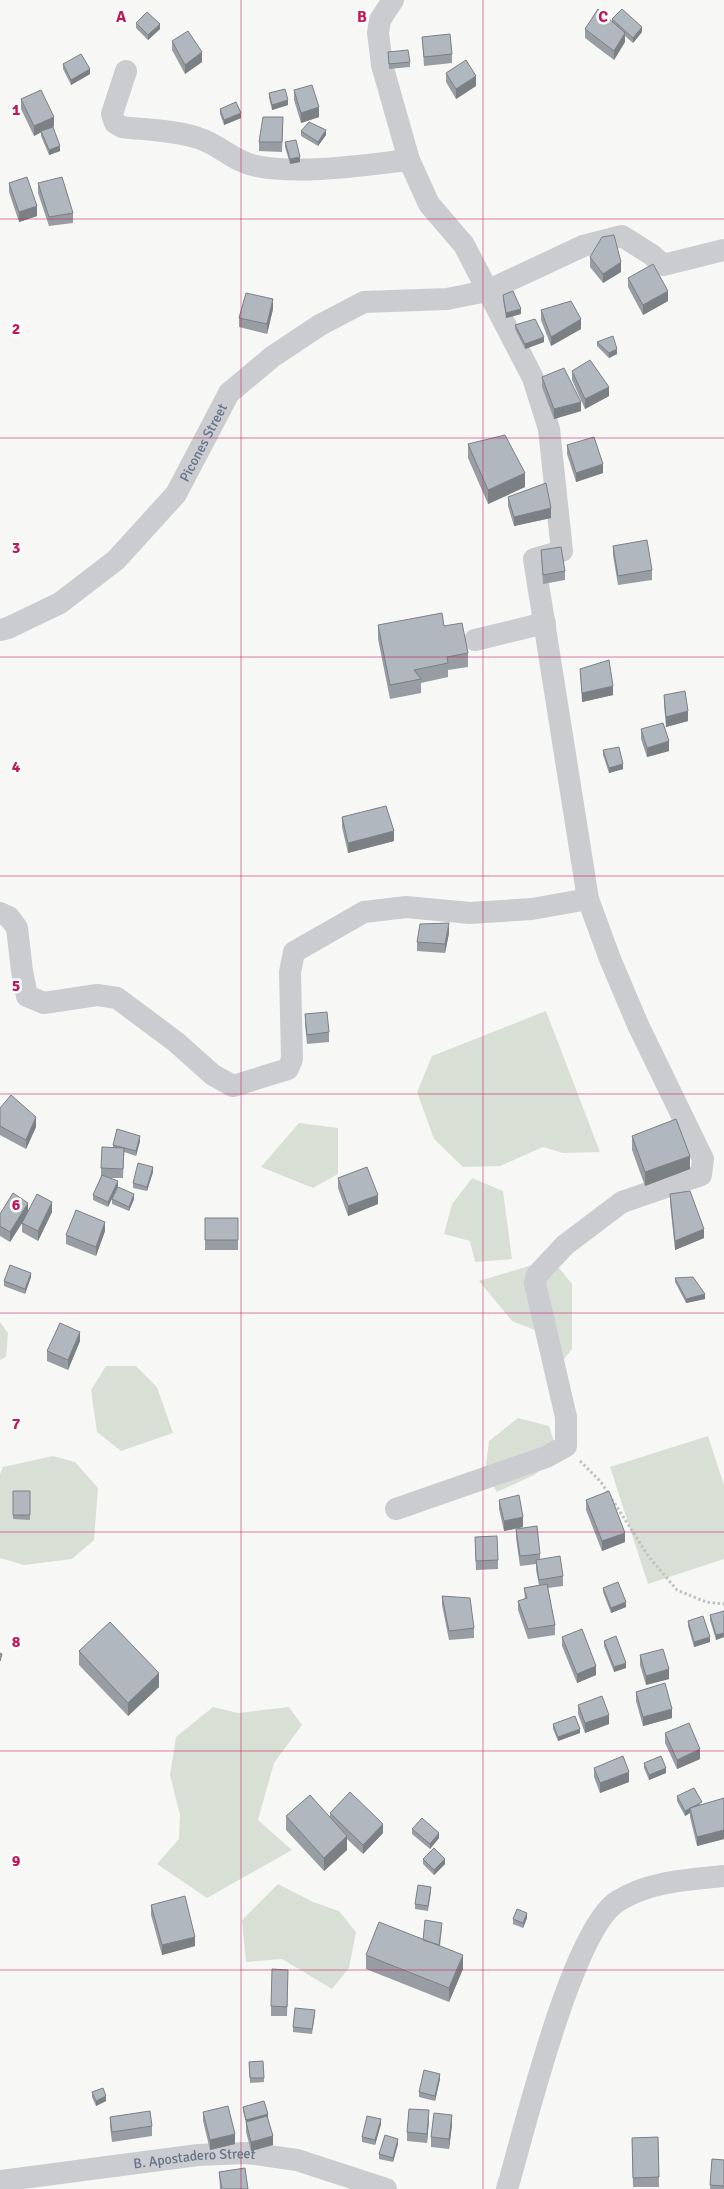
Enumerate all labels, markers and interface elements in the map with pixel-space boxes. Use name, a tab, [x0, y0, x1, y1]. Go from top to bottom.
text: A	[116, 7, 127, 27]
text: B	[357, 7, 367, 27]
text: C	[598, 7, 608, 27]
text: 1	[12, 100, 21, 120]
text: 2	[12, 319, 20, 339]
street label: Picones Street	[176, 400, 231, 484]
text: 3	[12, 538, 20, 558]
text: 4	[12, 757, 21, 777]
text: 5	[12, 976, 20, 996]
text: 6	[12, 1195, 21, 1215]
text: 7	[12, 1414, 21, 1434]
text: 8	[12, 1632, 21, 1652]
text: 9	[12, 1851, 21, 1871]
street label: B. Apostadero Street	[132, 2144, 257, 2172]

